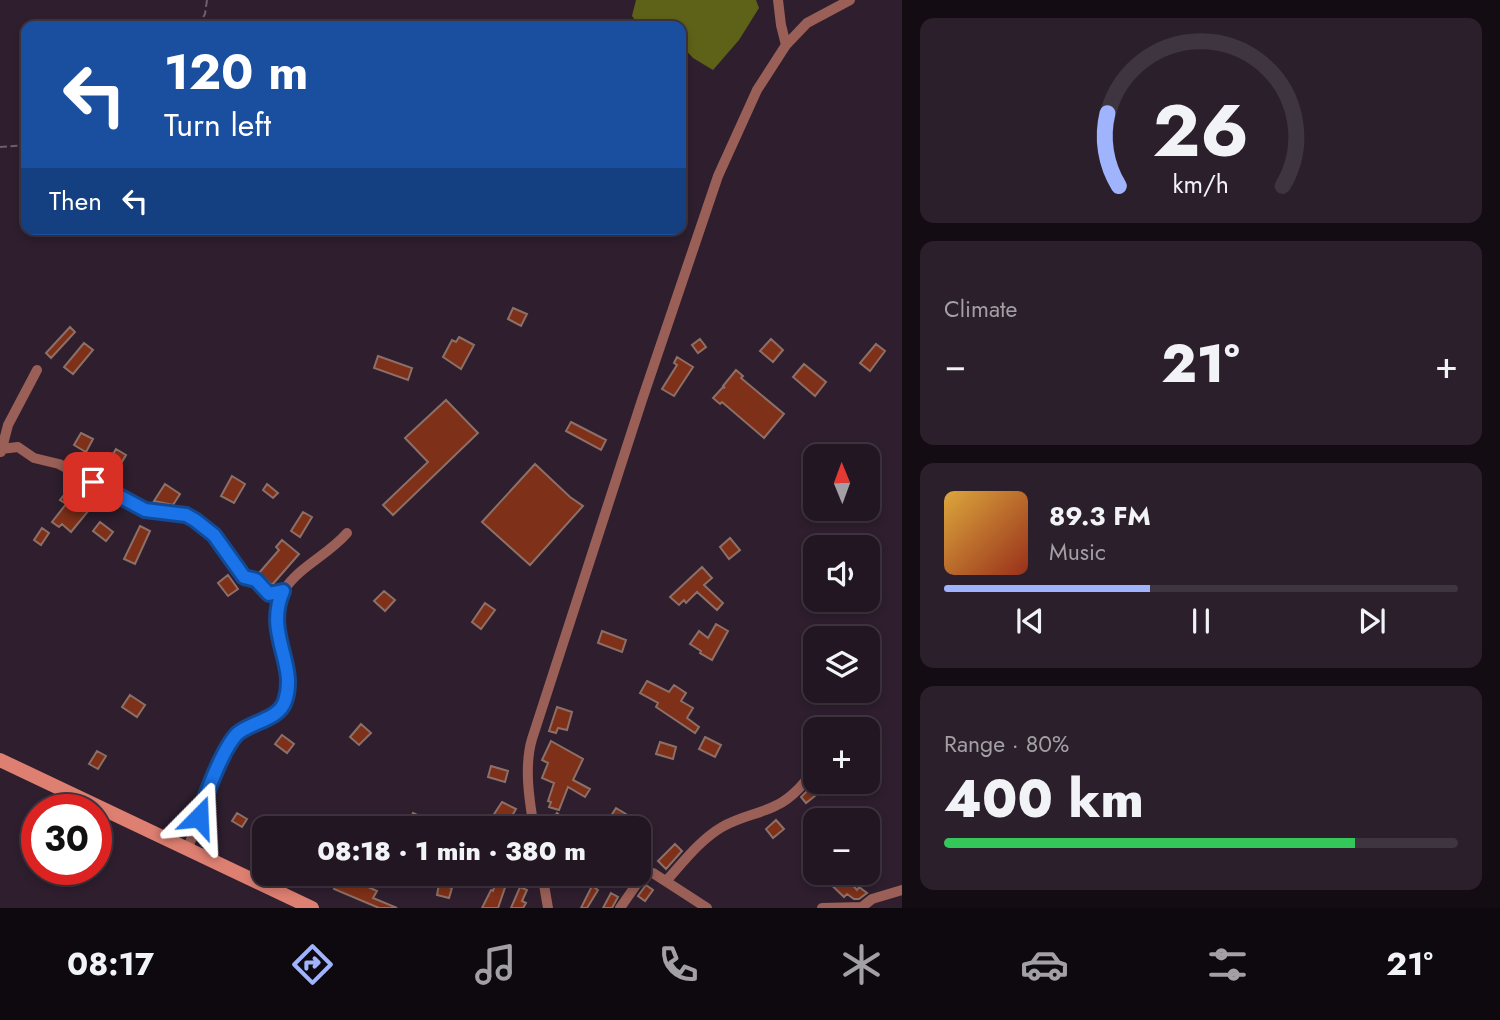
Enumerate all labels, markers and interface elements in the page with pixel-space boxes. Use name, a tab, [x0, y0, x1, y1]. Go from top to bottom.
text: 120 m	[164, 37, 308, 107]
icon: left	[49, 49, 140, 140]
text: 26	[1153, 79, 1249, 184]
text: Turn left	[164, 102, 271, 148]
text: km/h	[1173, 166, 1229, 202]
text: Then	[49, 182, 102, 220]
icon: left	[116, 182, 154, 220]
text: Climate	[944, 292, 1017, 326]
text: 21°	[1161, 326, 1240, 402]
text: −	[944, 337, 966, 392]
text: +	[1435, 337, 1458, 392]
north arrow	[803, 444, 880, 522]
map controls	[803, 444, 880, 885]
pin	[63, 452, 123, 512]
icon: arrive	[74, 463, 112, 501]
text: 89.3 FM	[1049, 497, 1151, 535]
button: sound	[803, 535, 880, 612]
text: Music	[1049, 535, 1106, 569]
icon: previous	[1011, 602, 1049, 640]
icon: pause	[1182, 602, 1220, 640]
icon: next	[1353, 602, 1391, 640]
button: layers	[803, 626, 880, 703]
button: +	[803, 717, 880, 794]
text: Range · 80%	[944, 727, 1069, 761]
text: 400 km	[944, 761, 1144, 837]
position arrow	[162, 780, 236, 854]
speed limit sign: 30	[21, 794, 112, 885]
button: −	[803, 808, 880, 885]
text: 08:18 · 1 min · 380 m	[317, 832, 586, 870]
icon: directions	[288, 940, 337, 989]
icon: music	[471, 940, 520, 989]
icon: phone	[654, 940, 703, 989]
icon: climate	[837, 940, 886, 989]
icon: car	[1020, 940, 1069, 989]
icon: filters	[1203, 940, 1252, 989]
text: 08:17	[67, 941, 154, 987]
text: 21°	[1386, 941, 1433, 987]

